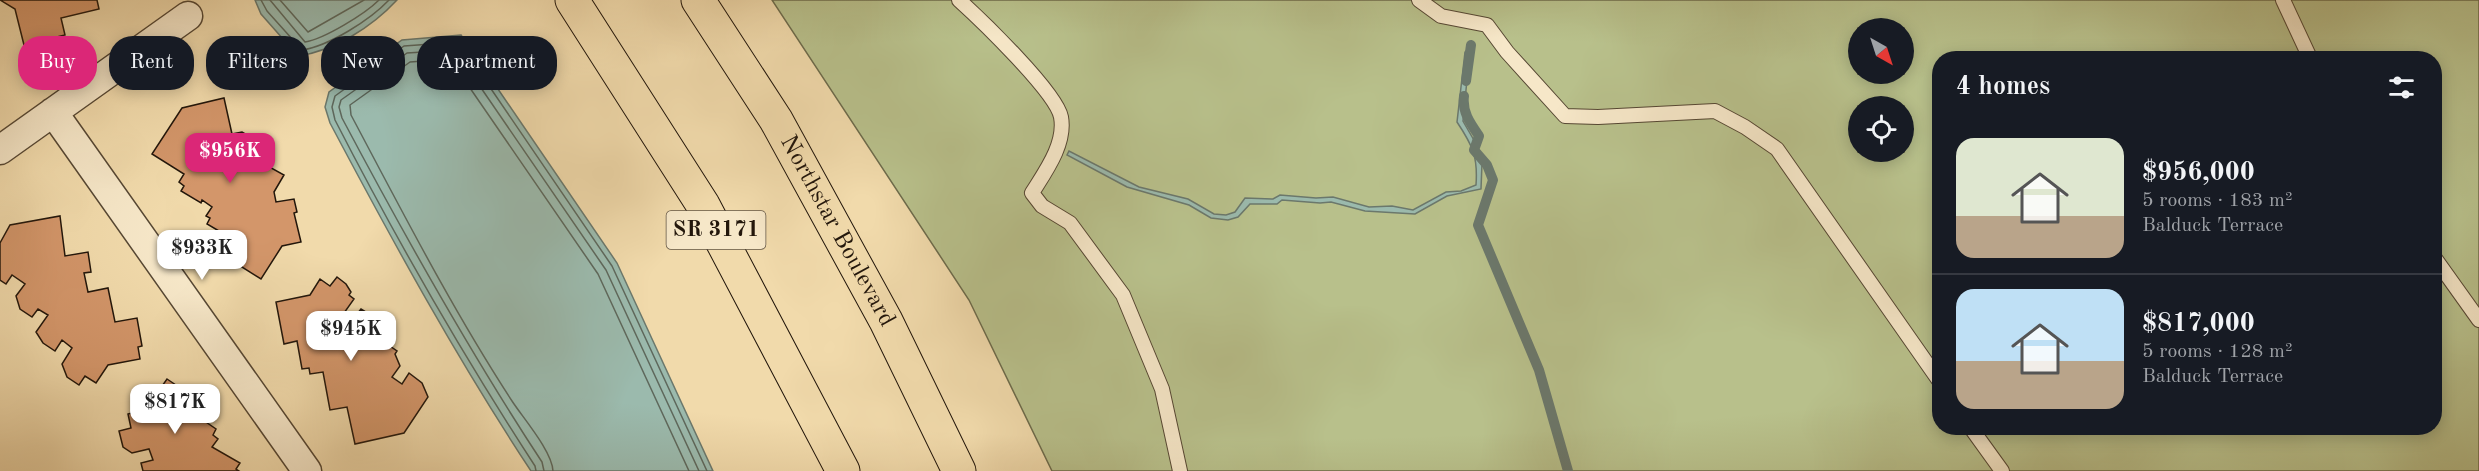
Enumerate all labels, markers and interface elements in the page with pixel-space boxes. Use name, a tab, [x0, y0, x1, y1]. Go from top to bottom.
north arrow	[1848, 18, 1914, 84]
map controls	[1848, 18, 1914, 162]
chip: Buy	[18, 36, 97, 90]
chip: Rent	[109, 36, 194, 90]
chip: Filters	[206, 36, 309, 90]
chip: New	[321, 36, 405, 90]
chip: Apartment	[417, 36, 557, 90]
icon: filters	[2385, 71, 2418, 104]
text: 4 homes	[1956, 74, 2050, 100]
button: locate	[1848, 96, 1914, 162]
street label: Northstar Boulevard	[775, 132, 899, 331]
pin: $956K	[188, 133, 272, 184]
text: $956K	[199, 142, 261, 162]
text: $956,000	[2142, 160, 2255, 186]
icon: home	[2004, 162, 2076, 234]
text: 5 rooms · 183 m²	[2142, 191, 2292, 211]
road number: SR 3171	[666, 211, 766, 249]
text: Balduck Terrace	[2142, 216, 2283, 236]
pin: $933K	[160, 230, 244, 281]
text: $933K	[171, 239, 233, 259]
pin: $945K	[309, 311, 393, 362]
text: $817,000	[2142, 311, 2255, 337]
icon: home	[2004, 313, 2076, 385]
text: $945K	[320, 320, 382, 340]
text: 5 rooms · 128 m²	[2142, 342, 2292, 362]
text: Balduck Terrace	[2142, 367, 2283, 387]
pin: $817K	[133, 384, 217, 435]
text: $817K	[144, 393, 206, 413]

